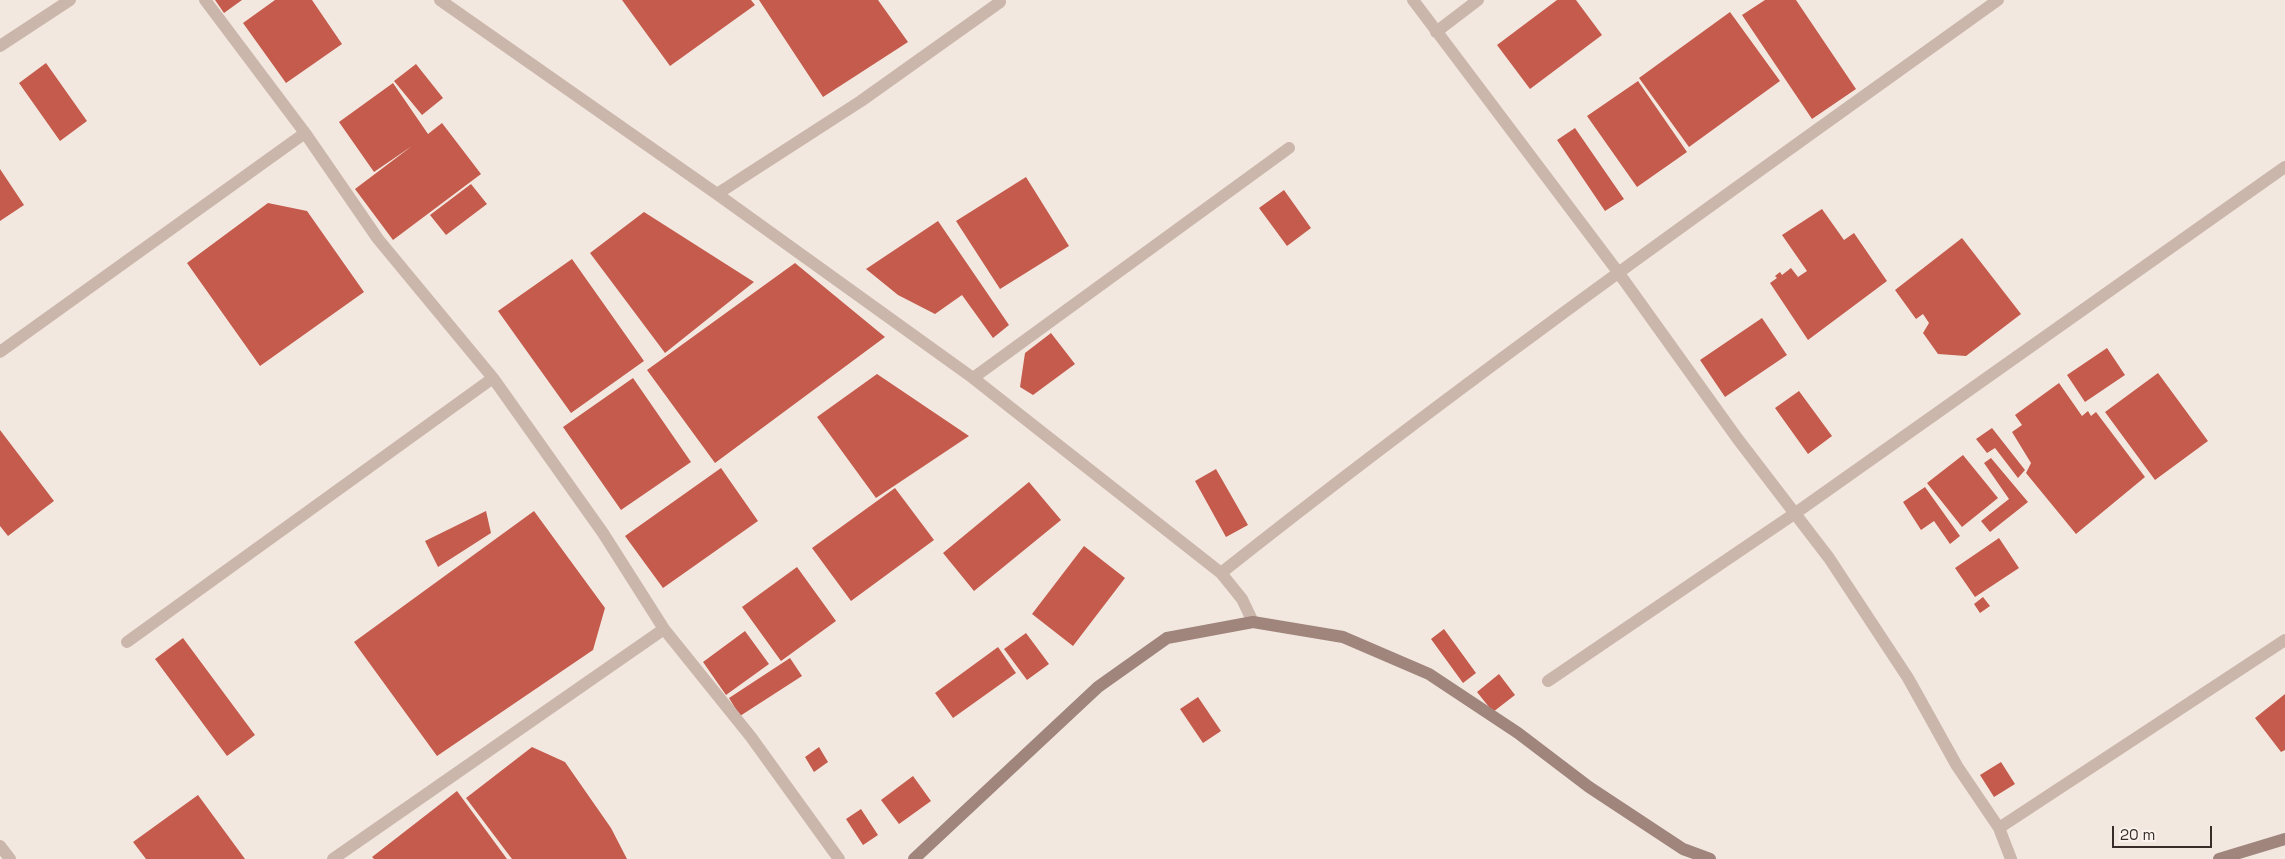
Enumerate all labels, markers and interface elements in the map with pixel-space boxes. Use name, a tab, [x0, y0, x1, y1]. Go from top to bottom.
scale bar	[2115, 816, 2215, 848]
text: 20 m	[2120, 825, 2155, 844]

